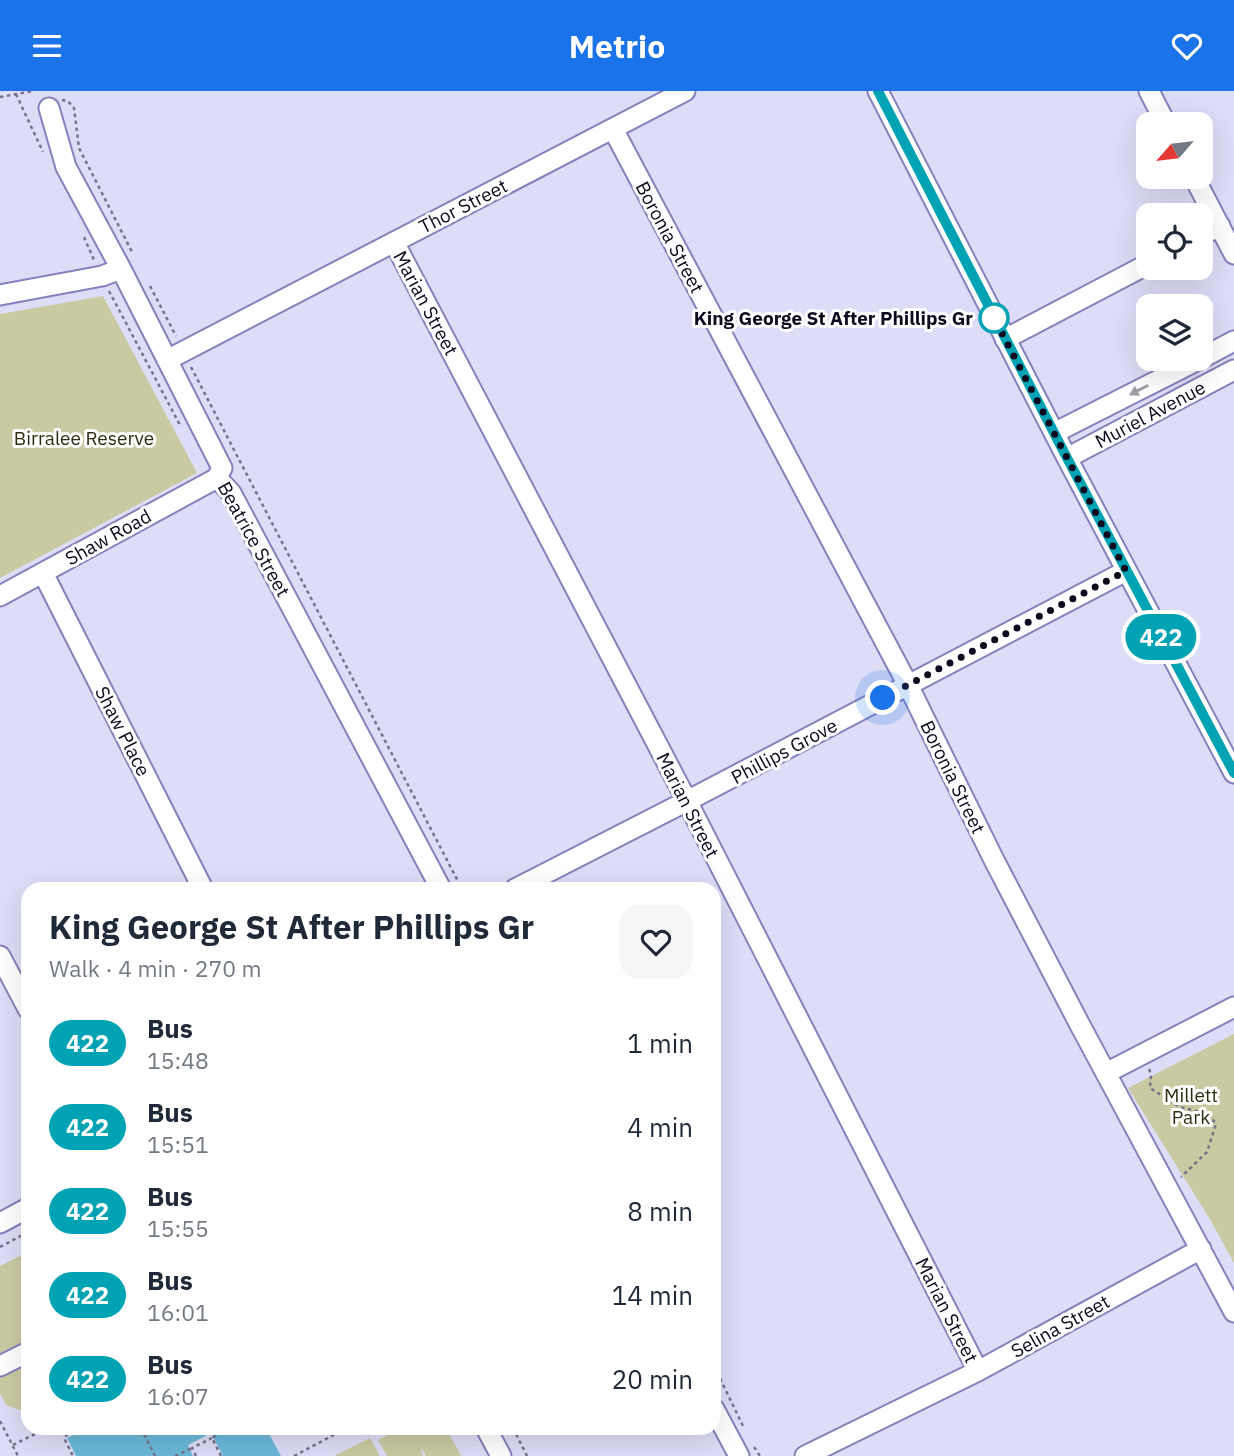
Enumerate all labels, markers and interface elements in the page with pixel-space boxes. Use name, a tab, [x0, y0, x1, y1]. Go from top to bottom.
text: Metrio	[569, 25, 665, 67]
icon: menu	[28, 27, 66, 65]
icon: heart	[1168, 27, 1206, 65]
north arrow	[1136, 112, 1213, 189]
map controls	[1136, 112, 1213, 371]
street label: Thor Street	[415, 174, 511, 238]
street label: Boronia Street	[631, 177, 709, 297]
button: locate	[1136, 203, 1213, 280]
street label: Marian Street	[388, 247, 464, 359]
button: layers	[1136, 294, 1213, 371]
marker: King George St After Phillips Gr	[979, 303, 1009, 333]
place label: King George St After Phillips Gr	[694, 306, 973, 330]
street label: Muriel Avenue	[1091, 375, 1209, 453]
one-way arrow	[1129, 383, 1149, 395]
park label: Birralee Reserve	[14, 426, 154, 450]
street label: Beatrice Street	[213, 477, 295, 601]
street label: Shaw Road	[61, 504, 155, 570]
line badge: 422	[1121, 614, 1201, 660]
text: 422	[1139, 621, 1183, 653]
your location	[865, 680, 900, 715]
street label: Shaw Place	[90, 682, 156, 780]
street label: Phillips Grove	[727, 713, 841, 789]
street label: Boronia Street	[915, 717, 991, 837]
street label: Marian Street	[651, 748, 725, 862]
text: King George St After Phillips Gr	[49, 905, 534, 948]
button: heart	[619, 905, 693, 979]
text: Walk · 4 min · 270 m	[49, 953, 262, 983]
text: Bus	[147, 1011, 193, 1045]
text: 1 min	[627, 1026, 693, 1060]
text: 422	[66, 1027, 109, 1059]
text: 15:48	[147, 1045, 209, 1075]
park label: Millett Park	[1164, 1083, 1218, 1129]
text: Bus	[147, 1095, 193, 1129]
text: 4 min	[627, 1110, 693, 1144]
text: 422	[66, 1111, 109, 1143]
text: 15:51	[147, 1129, 209, 1159]
text: Bus	[147, 1179, 193, 1213]
text: 8 min	[627, 1194, 693, 1228]
text: 422	[66, 1195, 109, 1227]
text: 15:55	[147, 1213, 209, 1243]
street label: Marian Street	[910, 1253, 984, 1367]
text: Bus	[147, 1263, 193, 1297]
text: 14 min	[612, 1278, 693, 1312]
text: 422	[66, 1279, 109, 1311]
street label: Selina Street	[1007, 1289, 1113, 1363]
text: 16:01	[147, 1297, 209, 1327]
text: Bus	[147, 1347, 193, 1381]
text: 20 min	[612, 1362, 693, 1396]
text: 422	[66, 1363, 109, 1395]
text: 16:07	[147, 1381, 209, 1411]

